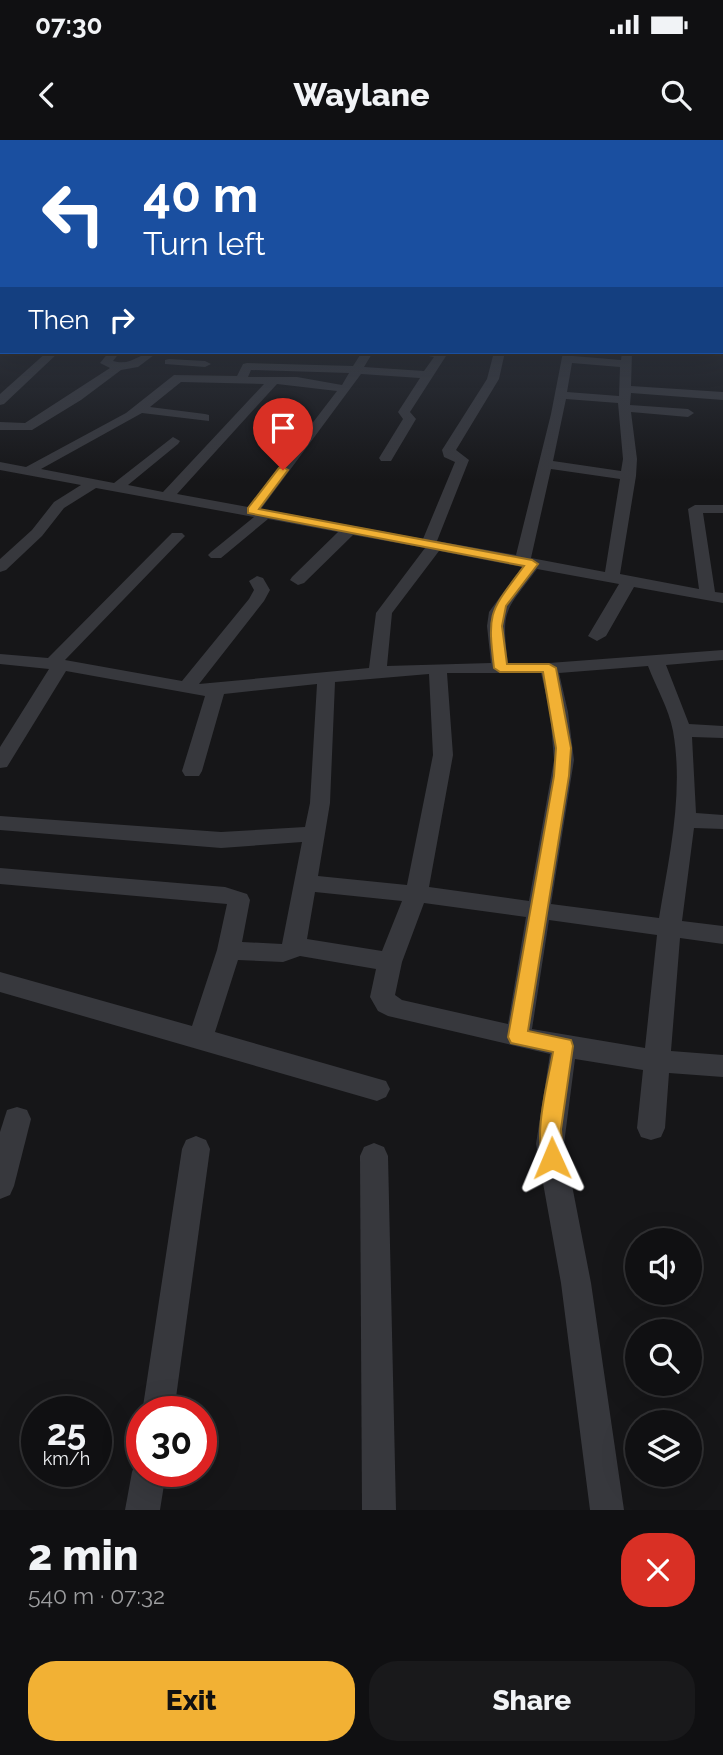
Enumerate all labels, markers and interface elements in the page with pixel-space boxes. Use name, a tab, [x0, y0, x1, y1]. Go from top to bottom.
text: 07:30	[35, 10, 102, 40]
icon: back	[28, 76, 66, 114]
text: Waylane	[294, 76, 429, 113]
icon: search	[657, 76, 695, 114]
text: 40 m	[143, 166, 258, 223]
icon: left	[28, 168, 119, 259]
text: Turn left	[143, 225, 265, 262]
icon: right	[103, 301, 141, 339]
text: Then	[28, 305, 89, 335]
pin	[253, 398, 313, 470]
icon: arrive	[264, 409, 302, 447]
position arrow	[515, 1121, 589, 1195]
map controls	[625, 1228, 702, 1487]
button: sound	[625, 1228, 702, 1305]
button: search	[625, 1319, 702, 1396]
speed limit sign: 30	[126, 1396, 217, 1487]
button: layers	[625, 1410, 702, 1487]
text: 25	[47, 1412, 86, 1453]
text: km/h	[43, 1448, 90, 1469]
text: 2 min	[28, 1531, 138, 1580]
button: close	[621, 1533, 695, 1607]
text: 540 m · 07:32	[28, 1582, 165, 1609]
button: Exit	[28, 1661, 355, 1741]
button: Share	[369, 1661, 695, 1741]

